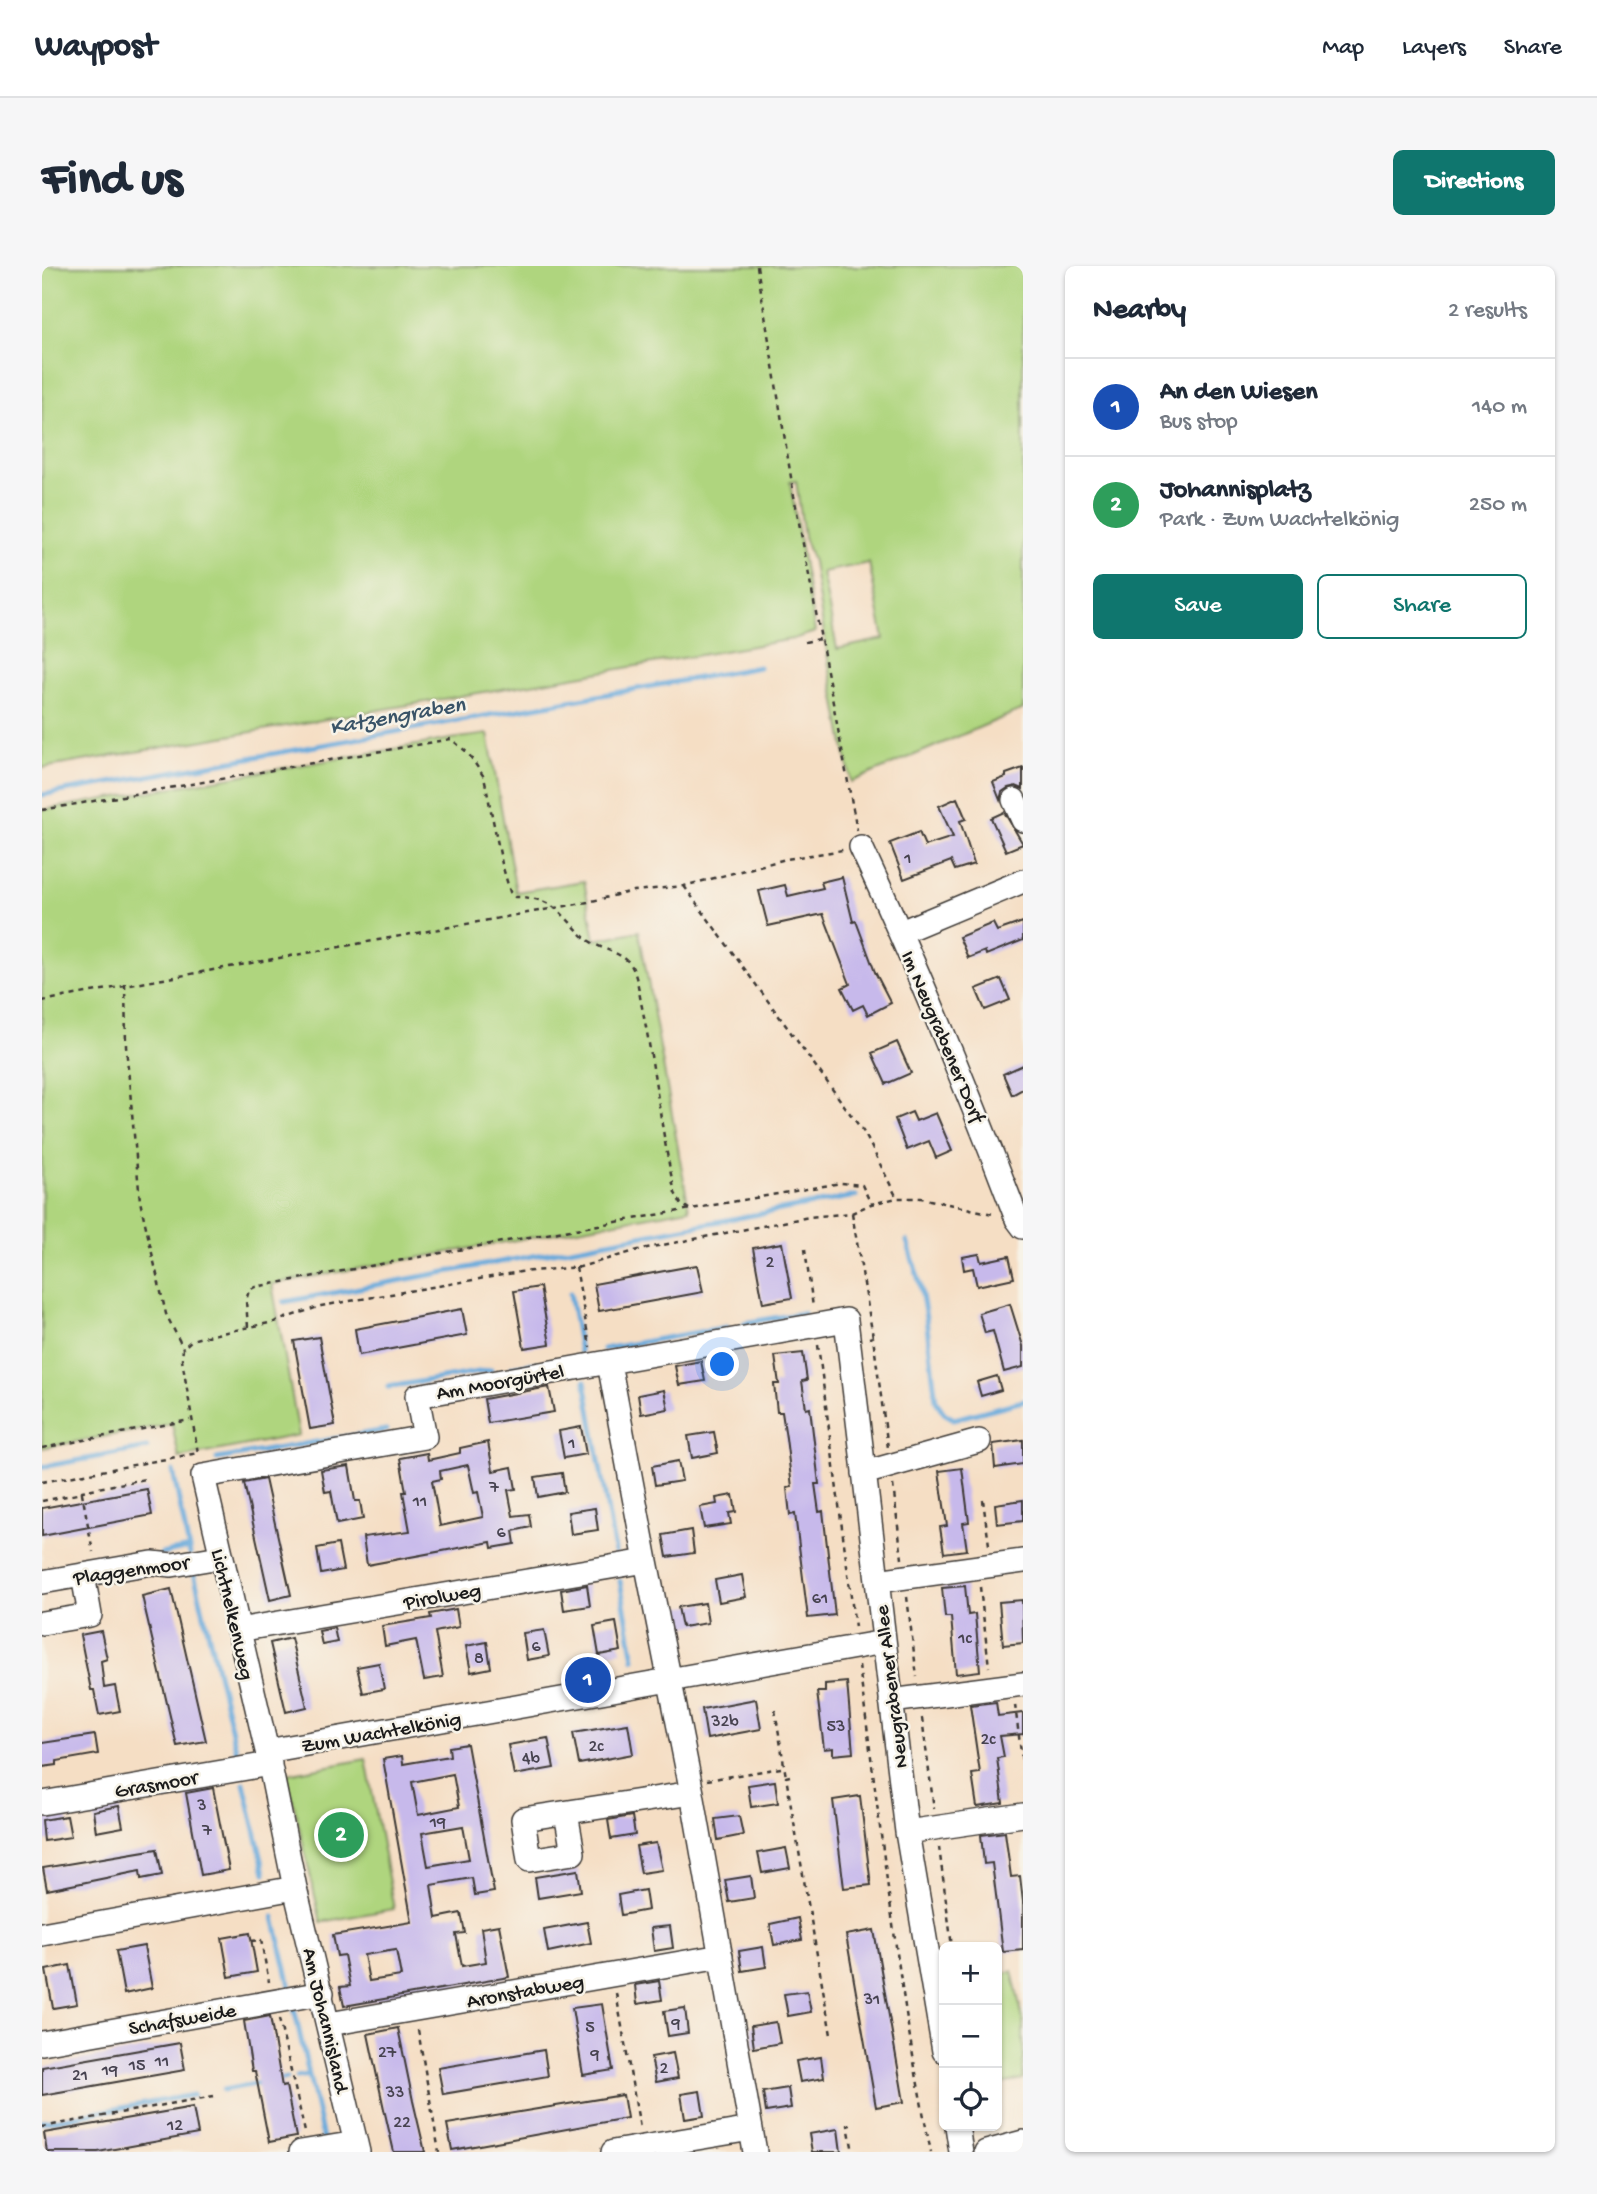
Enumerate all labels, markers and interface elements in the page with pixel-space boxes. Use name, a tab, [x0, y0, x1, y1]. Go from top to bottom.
text: Waypost	[35, 29, 157, 67]
text: Map	[1322, 34, 1364, 63]
text: Layers	[1402, 34, 1466, 63]
text: Share	[1504, 34, 1562, 63]
button: Directions	[1393, 150, 1555, 215]
text: Find us	[42, 153, 182, 211]
text: Nearby	[1093, 294, 1186, 329]
text: 2 results	[1448, 298, 1527, 325]
text: An den Wiesen	[1160, 378, 1318, 409]
text: 1	[1111, 394, 1121, 421]
text: 140 m	[1472, 394, 1527, 421]
text: Bus stop	[1160, 409, 1238, 436]
text: Johannisplatz	[1160, 476, 1311, 507]
text: 2	[1110, 492, 1122, 519]
text: 250 m	[1469, 492, 1527, 519]
text: Park · Zum Wachtelkönig	[1160, 507, 1399, 534]
button: Save	[1093, 574, 1303, 639]
button: Share	[1317, 574, 1527, 639]
water label: Katzengraben	[328, 692, 468, 743]
house number: 1	[903, 849, 912, 870]
street label: Im Neugrabener Dorf	[893, 948, 989, 1128]
house number: 2	[766, 1253, 775, 1274]
your location	[705, 1347, 739, 1381]
street label: Am Moorgürtel	[435, 1361, 566, 1408]
house number: 1	[567, 1434, 576, 1455]
house number: 7	[488, 1478, 499, 1499]
house number: 11	[412, 1492, 427, 1513]
house number: 6	[496, 1523, 506, 1544]
street label: Lichtnelkenweg	[203, 1547, 258, 1683]
street label: Plaggenmoor	[71, 1552, 193, 1593]
street label: Pirolweg	[401, 1579, 483, 1618]
house number: 61	[812, 1589, 828, 1610]
street label: Neugrabener Allee	[871, 1603, 916, 1769]
house number: 1c	[957, 1629, 973, 1650]
house number: 6	[531, 1637, 541, 1658]
house number: 8	[474, 1649, 484, 1670]
pin: 1	[565, 1654, 611, 1706]
street label: Zum Wachtelkönig	[300, 1708, 464, 1761]
house number: 32b	[710, 1712, 739, 1733]
house number: 53	[827, 1717, 845, 1738]
house number: 2c	[981, 1730, 996, 1751]
house number: 2c	[589, 1737, 604, 1758]
house number: 4b	[522, 1749, 541, 1770]
street label: Grasmoor	[113, 1767, 202, 1806]
house number: 3	[196, 1796, 207, 1817]
pin: 2	[318, 1809, 364, 1861]
house number: 19	[429, 1813, 446, 1834]
house number: 7	[201, 1821, 212, 1842]
map controls	[939, 1942, 1002, 2131]
button: +	[939, 1942, 1002, 2005]
street label: Am Johannisland	[295, 1946, 353, 2097]
street label: Aronstabweg	[465, 1971, 586, 2016]
house number: 31	[863, 1990, 880, 2011]
street label: Schafsweide	[127, 1999, 239, 2043]
button: −	[939, 2005, 1002, 2068]
house number: 9	[670, 2014, 681, 2035]
house number: 5	[585, 2018, 595, 2039]
house number: 27	[378, 2043, 397, 2064]
house number: 9	[589, 2045, 600, 2066]
house number: 11	[154, 2052, 169, 2073]
house number: 15	[128, 2056, 145, 2077]
house number: 2	[660, 2059, 669, 2080]
house number: 19	[101, 2061, 118, 2082]
house number: 21	[72, 2066, 88, 2087]
button: locate	[939, 2068, 1002, 2131]
house number: 33	[385, 2083, 404, 2104]
house number: 22	[393, 2113, 411, 2134]
house number: 12	[166, 2116, 183, 2137]

